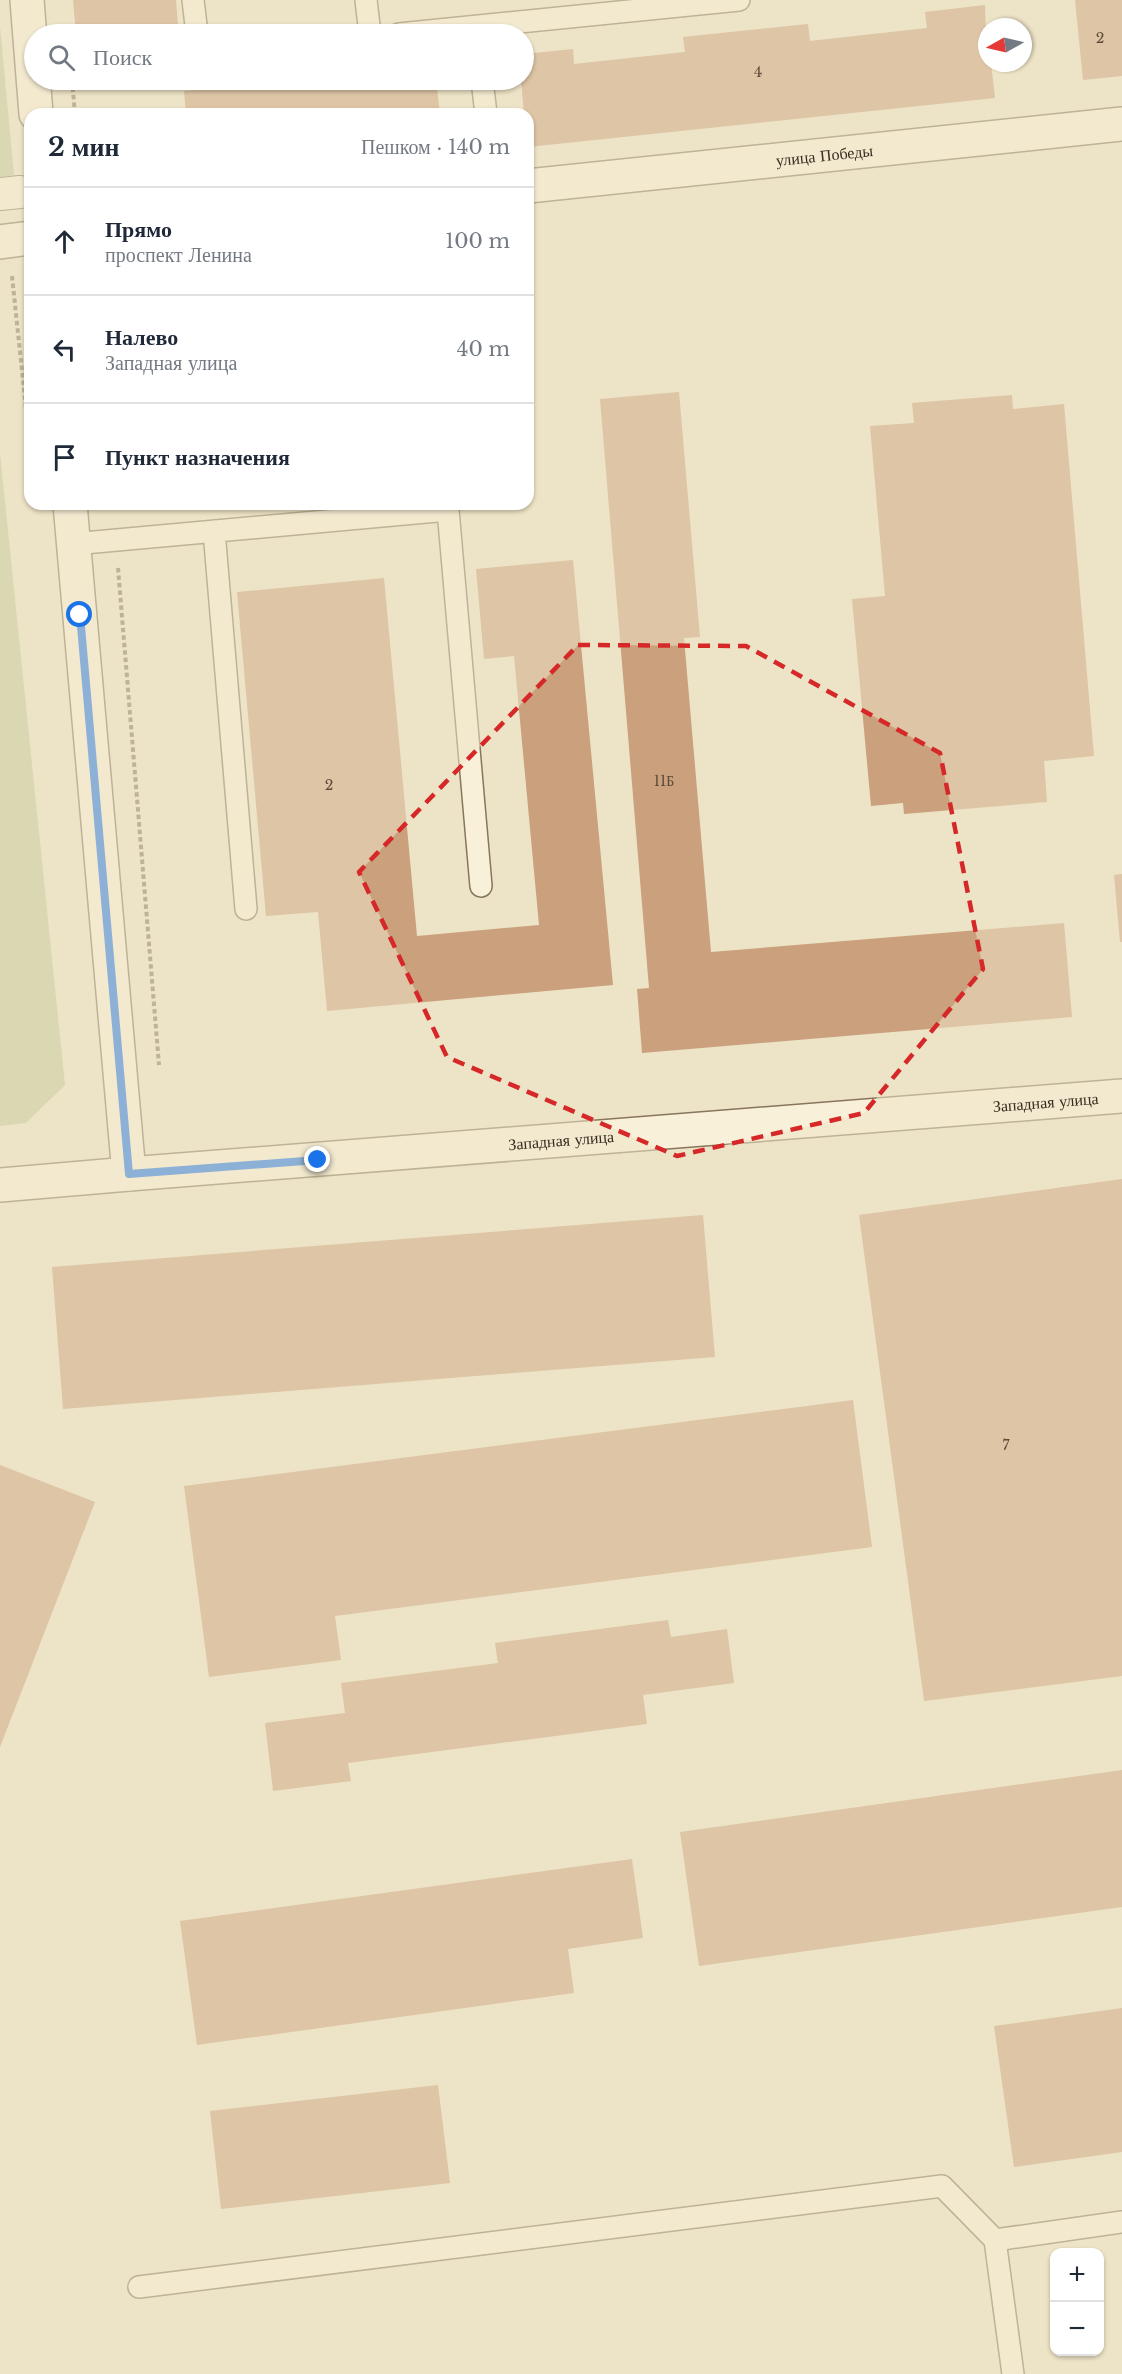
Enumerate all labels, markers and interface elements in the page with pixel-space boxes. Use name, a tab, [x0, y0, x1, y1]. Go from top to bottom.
north arrow	[978, 18, 1032, 72]
search box	[24, 24, 534, 90]
house number: 2	[1096, 29, 1104, 47]
icon: search	[45, 41, 78, 74]
text: Поиск	[93, 44, 152, 71]
house number: 4	[754, 63, 762, 81]
text: 2 мин	[48, 131, 120, 163]
text: Пешком · 140 m	[361, 135, 510, 159]
street label: улица Победы	[775, 140, 874, 170]
text: Прямо	[105, 216, 172, 243]
icon: ahead	[48, 225, 81, 258]
text: 100 m	[445, 229, 510, 253]
text: проспект Ленина	[105, 243, 252, 267]
text: Налево	[105, 324, 178, 351]
icon: left	[48, 333, 81, 366]
text: 40 m	[457, 337, 510, 361]
text: Западная улица	[105, 351, 237, 375]
icon: arrive	[48, 441, 81, 474]
text: Пункт назначения	[105, 444, 290, 471]
route start	[66, 601, 92, 627]
house number: 11Б	[654, 772, 674, 790]
house number: 2	[325, 776, 333, 794]
street label: Западная улица	[992, 1088, 1099, 1116]
street label: Западная улица	[508, 1126, 615, 1154]
route end	[304, 1146, 330, 1172]
house number: 7	[1002, 1436, 1010, 1454]
map controls	[1050, 2248, 1104, 2356]
button: +	[1050, 2248, 1104, 2302]
button: −	[1050, 2302, 1104, 2356]

